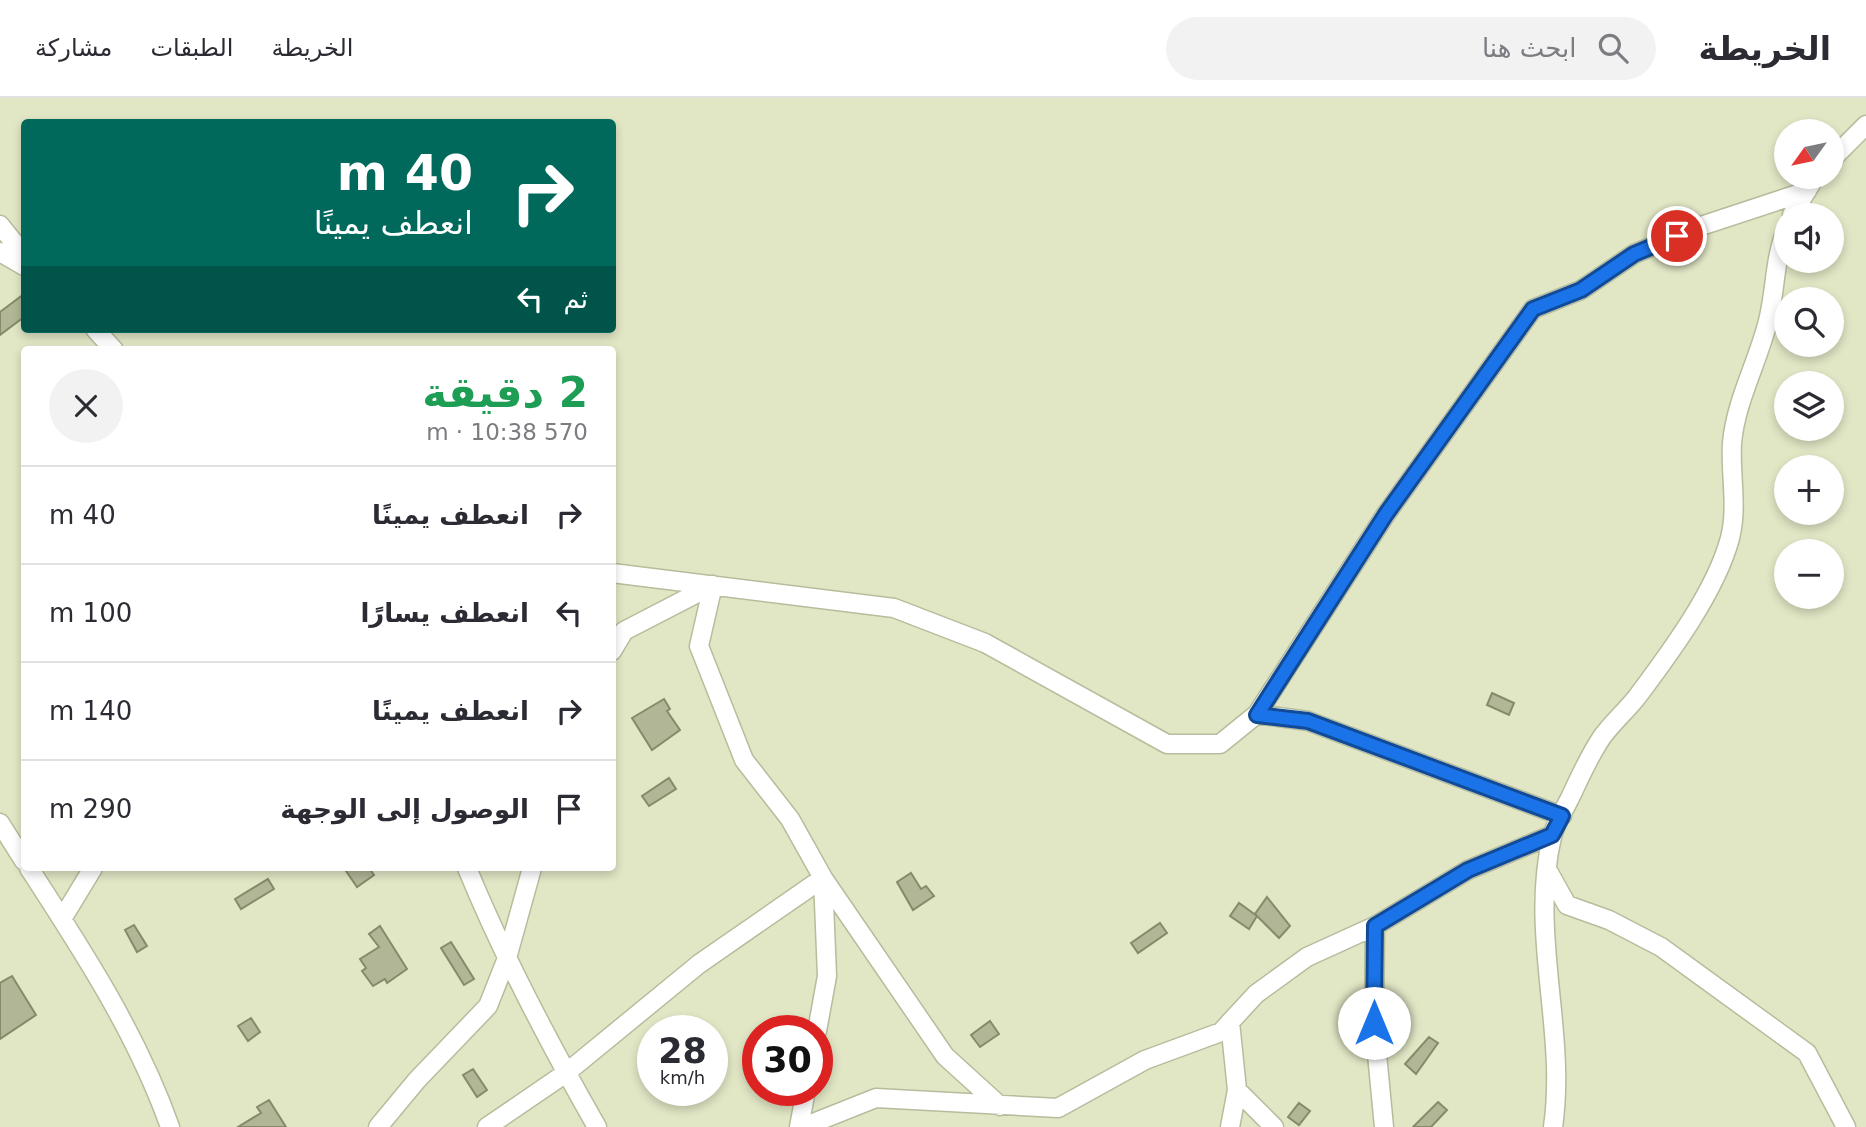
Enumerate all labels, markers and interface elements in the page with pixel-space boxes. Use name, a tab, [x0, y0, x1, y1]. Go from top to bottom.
search box	[1166, 17, 1656, 80]
icon: search	[1594, 29, 1632, 67]
text: الخريطة	[1698, 29, 1831, 68]
text: ابحث هنا	[1482, 33, 1576, 63]
text: مشاركة	[35, 34, 112, 62]
text: الطبقات	[150, 34, 233, 62]
text: الخريطة	[271, 34, 353, 62]
north arrow	[1774, 119, 1844, 189]
map controls	[1774, 119, 1844, 609]
text: 40 m	[337, 145, 473, 202]
icon: right	[497, 147, 588, 238]
button: sound	[1774, 203, 1844, 273]
text: انعطف يمينًا	[314, 204, 473, 242]
pin	[1647, 206, 1707, 266]
icon: arrive	[1658, 217, 1696, 255]
icon: left	[511, 280, 549, 318]
text: ثم	[563, 284, 588, 314]
button: search	[1774, 287, 1844, 357]
text: 2 دقيقة	[422, 368, 588, 417]
button: close	[49, 369, 123, 443]
button: layers	[1774, 371, 1844, 441]
text: 570 m · 10:38	[426, 419, 588, 445]
button: +	[1774, 455, 1844, 525]
icon: right	[550, 496, 588, 534]
text: 40 m	[49, 500, 116, 530]
text: انعطف يمينًا	[372, 500, 529, 530]
button: −	[1774, 539, 1844, 609]
icon: left	[550, 594, 588, 632]
text: 100 m	[49, 598, 132, 628]
text: انعطف يسارًا	[360, 598, 529, 628]
icon: right	[550, 692, 588, 730]
text: 140 m	[49, 696, 132, 726]
text: انعطف يمينًا	[372, 696, 529, 726]
icon: arrive	[550, 790, 588, 828]
text: 290 m	[49, 794, 132, 824]
text: الوصول إلى الوجهة	[280, 794, 529, 824]
position arrow	[1337, 986, 1411, 1060]
speed limit sign: 30	[742, 1015, 833, 1106]
text: 28	[658, 1031, 707, 1071]
text: km/h	[660, 1067, 705, 1088]

